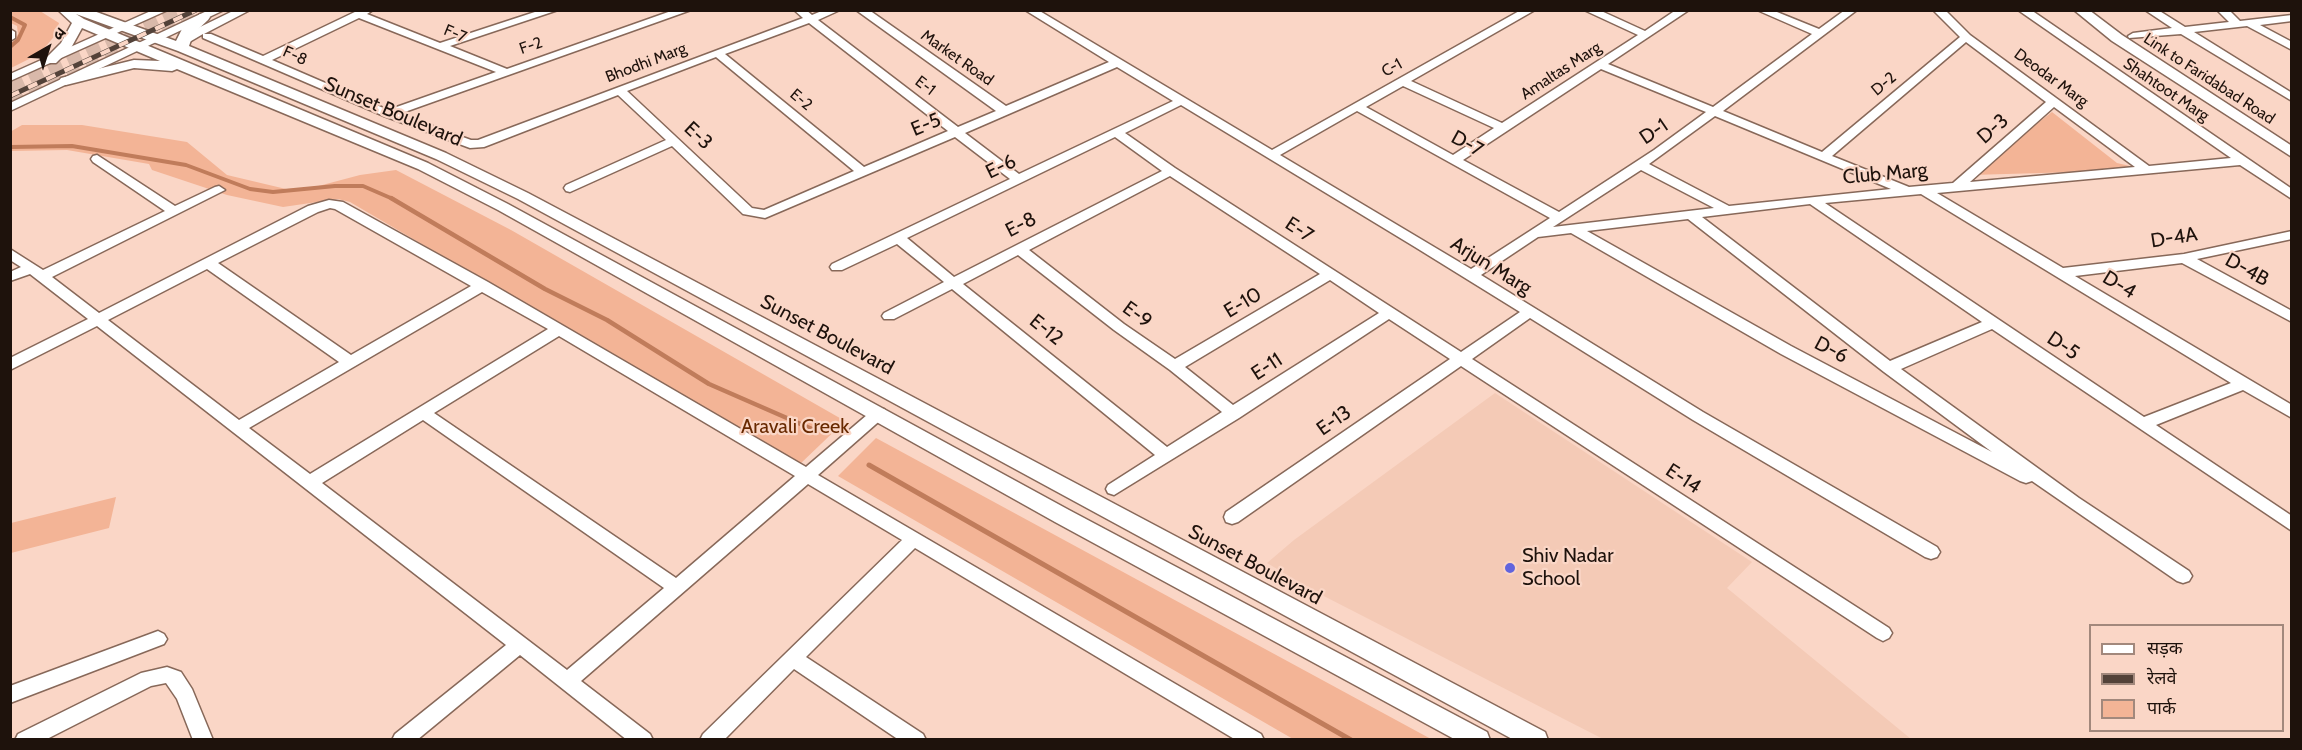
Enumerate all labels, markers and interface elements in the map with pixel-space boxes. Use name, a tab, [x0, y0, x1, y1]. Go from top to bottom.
north arrow	[18, 18, 78, 78]
street label: F-7	[441, 21, 469, 47]
text: उ	[50, 23, 69, 44]
street label: Market Road	[917, 26, 997, 90]
street label: Link to Faridabad Road	[2140, 29, 2278, 129]
street label: F-2	[517, 33, 545, 59]
street label: Amaltas Marg	[1517, 38, 1605, 104]
street label: Bhodhi Marg	[603, 39, 689, 87]
street label: F-8	[280, 42, 310, 70]
street label: Deodar Marg	[2010, 45, 2092, 111]
street label: Shahtoot Marg	[2119, 54, 2213, 126]
street label: C-1	[1378, 55, 1406, 81]
street label: D-2	[1868, 68, 1900, 100]
street label: Sunset Boulevard	[320, 72, 466, 152]
street label: E-1	[911, 72, 939, 100]
street label: E-2	[786, 85, 816, 115]
street label: E-5	[907, 108, 945, 142]
street label: D-3	[1972, 109, 2014, 149]
street label: D-1	[1635, 114, 1673, 150]
street label: E-3	[679, 117, 717, 155]
street label: D-7	[1447, 126, 1487, 162]
street label: E-6	[982, 149, 1020, 185]
street label: Club Marg	[1842, 158, 1928, 190]
street label: E-8	[1002, 207, 1040, 243]
street label: E-7	[1280, 212, 1318, 248]
street label: D-4A	[2149, 222, 2199, 254]
street label: Arjun Marg	[1446, 232, 1536, 300]
street label: D-4B	[2221, 248, 2273, 292]
street label: D-4	[2098, 266, 2140, 304]
street label: E-10	[1220, 283, 1266, 323]
street label: Sunset Boulevard	[756, 290, 898, 380]
street label: E-9	[1118, 296, 1156, 334]
street label: E-12	[1024, 309, 1068, 351]
street label: D-5	[2042, 327, 2084, 365]
street label: D-6	[1810, 331, 1852, 369]
street label: E-11	[1247, 348, 1287, 386]
street label: E-13	[1312, 401, 1356, 441]
park label: Aravali Creek	[741, 415, 849, 439]
street label: E-14	[1661, 459, 1705, 499]
street label: Sunset Boulevard	[1184, 520, 1326, 610]
place label: Shiv Nadar School	[1522, 544, 1613, 591]
marker: Shiv Nadar School	[1503, 561, 1517, 575]
legend	[2089, 624, 2284, 732]
text: सड़क	[2147, 637, 2183, 659]
text: रेलवे	[2147, 667, 2177, 689]
text: पार्क	[2147, 697, 2176, 719]

